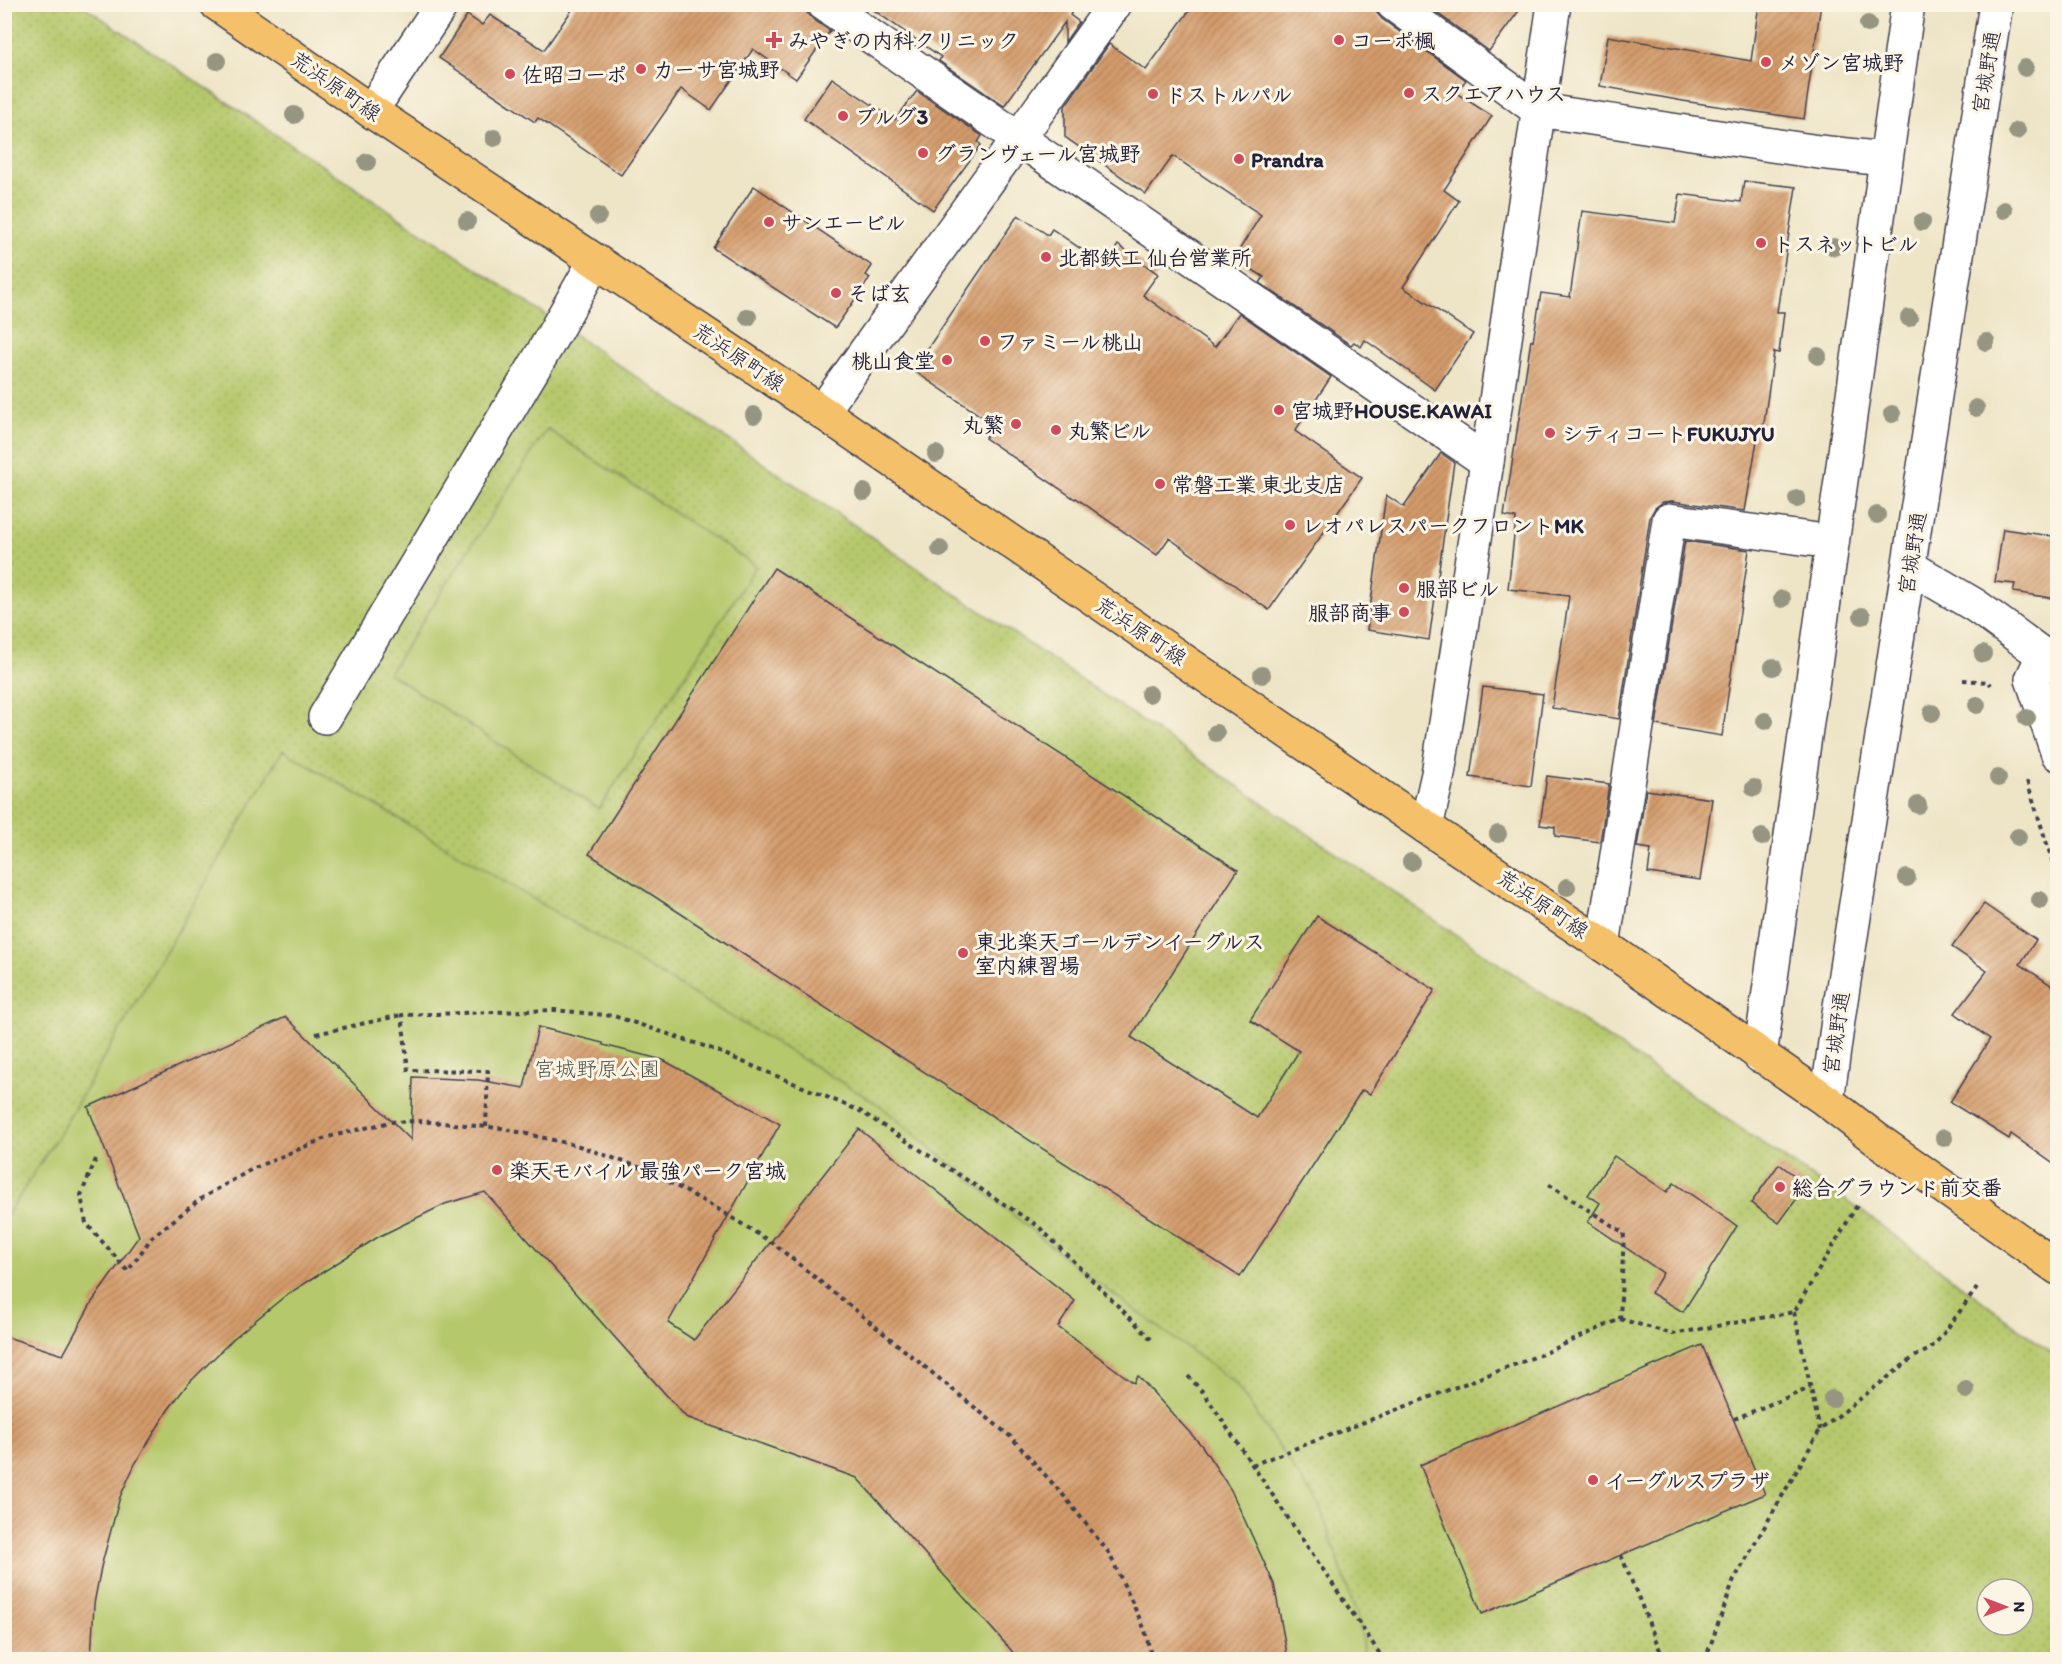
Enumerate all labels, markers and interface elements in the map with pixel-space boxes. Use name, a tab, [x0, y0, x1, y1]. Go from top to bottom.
place label: みやぎの内科クリニック	[788, 28, 1019, 53]
place label: コーポ楓	[1351, 28, 1435, 53]
street label: 宮城野通	[1967, 29, 2005, 115]
marker: みやぎの内科クリニック	[765, 31, 783, 49]
marker: コーポ楓	[1332, 33, 1346, 47]
street label: 荒浜原町線	[286, 46, 386, 126]
place label: メゾン宮城野	[1778, 50, 1904, 75]
marker: メゾン宮城野	[1759, 55, 1773, 69]
place label: カーサ宮城野	[653, 57, 780, 82]
place label: 佐昭コーポ	[522, 62, 627, 87]
marker: カーサ宮城野	[634, 62, 648, 76]
marker: 佐昭コーポ	[503, 67, 517, 81]
place label: スクエアハウス	[1421, 81, 1566, 106]
place label: ドストルパル	[1165, 82, 1293, 107]
marker: スクエアハウス	[1402, 86, 1416, 100]
marker: ドストルパル	[1146, 87, 1160, 101]
place label: ブルグ3	[855, 104, 928, 129]
marker: ブルグ3	[836, 109, 850, 123]
place label: グランヴェール宮城野	[935, 141, 1140, 166]
marker: グランヴェール宮城野	[916, 146, 930, 160]
place label: Prandra	[1251, 147, 1324, 172]
marker: Prandra	[1232, 152, 1246, 166]
place label: サンエービル	[781, 210, 906, 235]
marker: サンエービル	[762, 215, 776, 229]
place label: トスネットビル	[1773, 231, 1919, 256]
marker: トスネットビル	[1754, 236, 1768, 250]
place label: 北都鉄工 仙台営業所	[1058, 245, 1252, 270]
marker: 北都鉄工 仙台営業所	[1039, 250, 1053, 264]
place label: そば玄	[848, 281, 911, 306]
marker: そば玄	[829, 286, 843, 300]
street label: 荒浜原町線	[688, 317, 790, 397]
place label: ファミール桃山	[997, 329, 1143, 354]
marker: ファミール桃山	[978, 334, 992, 348]
place label: 桃山食堂	[851, 348, 935, 373]
marker: 桃山食堂	[940, 353, 954, 367]
place label: 宮城野HOUSE.KAWAI	[1291, 398, 1492, 423]
marker: 宮城野HOUSE.KAWAI	[1272, 403, 1286, 417]
place label: 丸繁	[962, 412, 1004, 437]
marker: 丸繁	[1009, 417, 1023, 431]
place label: 丸繁ビル	[1068, 418, 1152, 443]
place label: シティコートFUKUJYU	[1562, 421, 1775, 446]
marker: 丸繁ビル	[1049, 423, 1063, 437]
marker: シティコートFUKUJYU	[1543, 426, 1557, 440]
place label: 常磐工業 東北支店	[1172, 472, 1345, 497]
marker: 常磐工業 東北支店	[1153, 477, 1167, 491]
street label: 宮城野通	[1893, 510, 1931, 596]
place label: レオパレスパークフロントMK	[1302, 513, 1585, 538]
marker: レオパレスパークフロントMK	[1283, 518, 1297, 532]
place label: 服部ビル	[1416, 576, 1500, 601]
marker: 服部ビル	[1397, 581, 1411, 595]
street label: 荒浜原町線	[1090, 591, 1192, 671]
place label: 服部商事	[1308, 600, 1392, 625]
marker: 服部商事	[1397, 605, 1411, 619]
street label: 荒浜原町線	[1492, 864, 1594, 944]
place label: 東北楽天ゴールデンイーグルス 室内練習場	[975, 929, 1265, 978]
marker: 東北楽天ゴールデンイーグルス 室内練習場	[956, 946, 970, 960]
street label: 宮城野通	[1818, 990, 1854, 1076]
park label: 宮城野原公園	[534, 1056, 660, 1081]
place label: 楽天モバイル 最強パーク宮城	[509, 1158, 786, 1183]
marker: 楽天モバイル 最強パーク宮城	[490, 1163, 504, 1177]
place label: 総合グラウンド前交番	[1792, 1175, 2002, 1200]
marker: 総合グラウンド前交番	[1773, 1180, 1787, 1194]
place label: イーグルスプラザ	[1605, 1468, 1770, 1493]
marker: イーグルスプラザ	[1586, 1473, 1600, 1487]
north arrow	[1975, 1577, 2035, 1637]
text: N	[2010, 1602, 2029, 1612]

